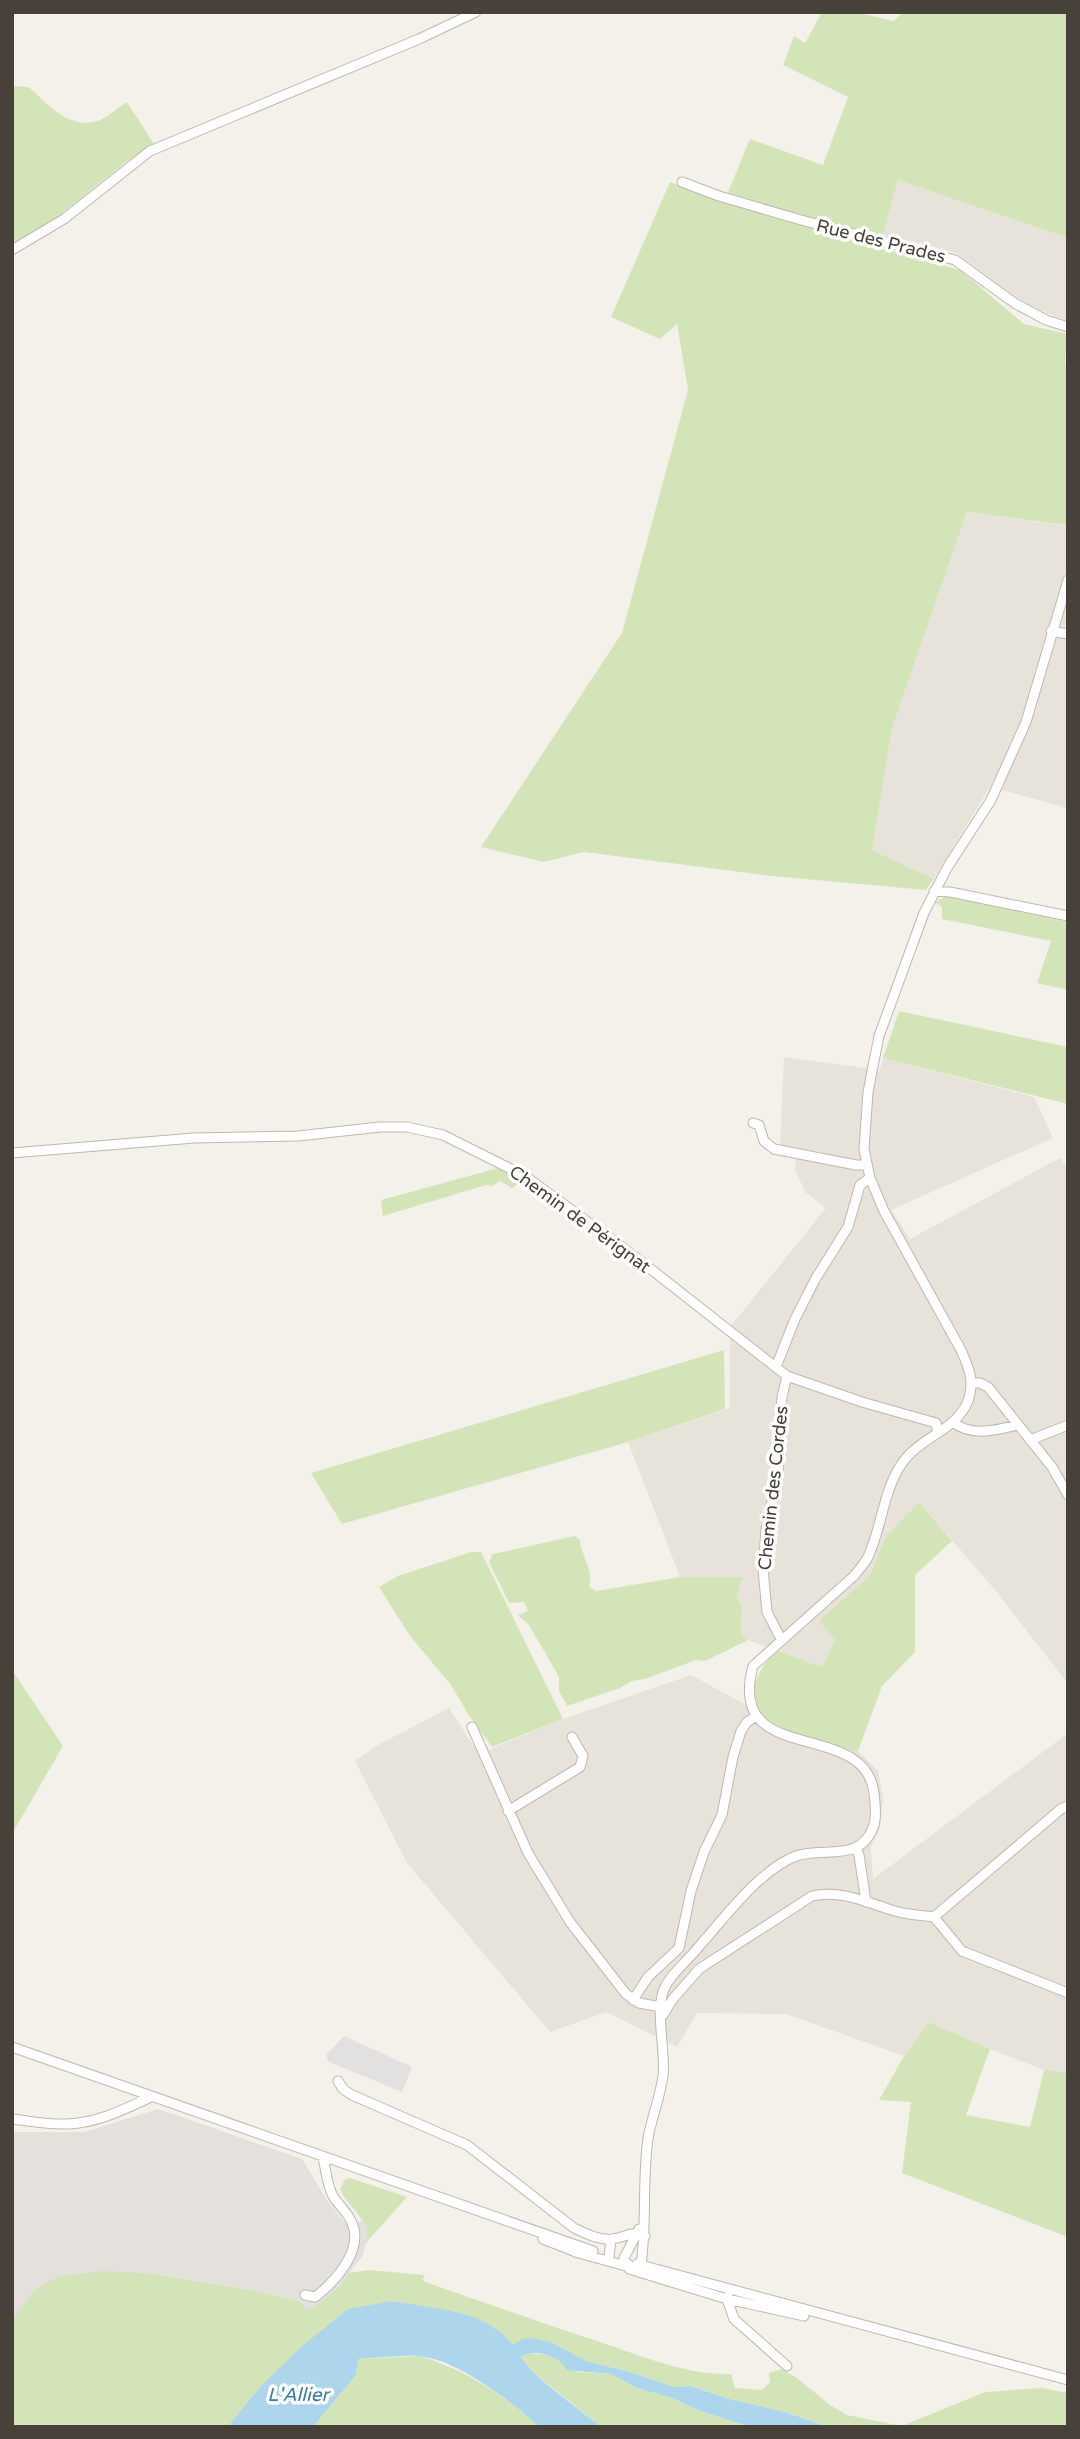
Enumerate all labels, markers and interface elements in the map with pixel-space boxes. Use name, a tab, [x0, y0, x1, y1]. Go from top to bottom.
street label: Rue des Prades	[814, 214, 948, 268]
street label: Chemin de Pérignat	[505, 1160, 655, 1278]
street label: Chemin des Cordes	[753, 1405, 793, 1571]
water label: L'Allier	[267, 2384, 331, 2406]

